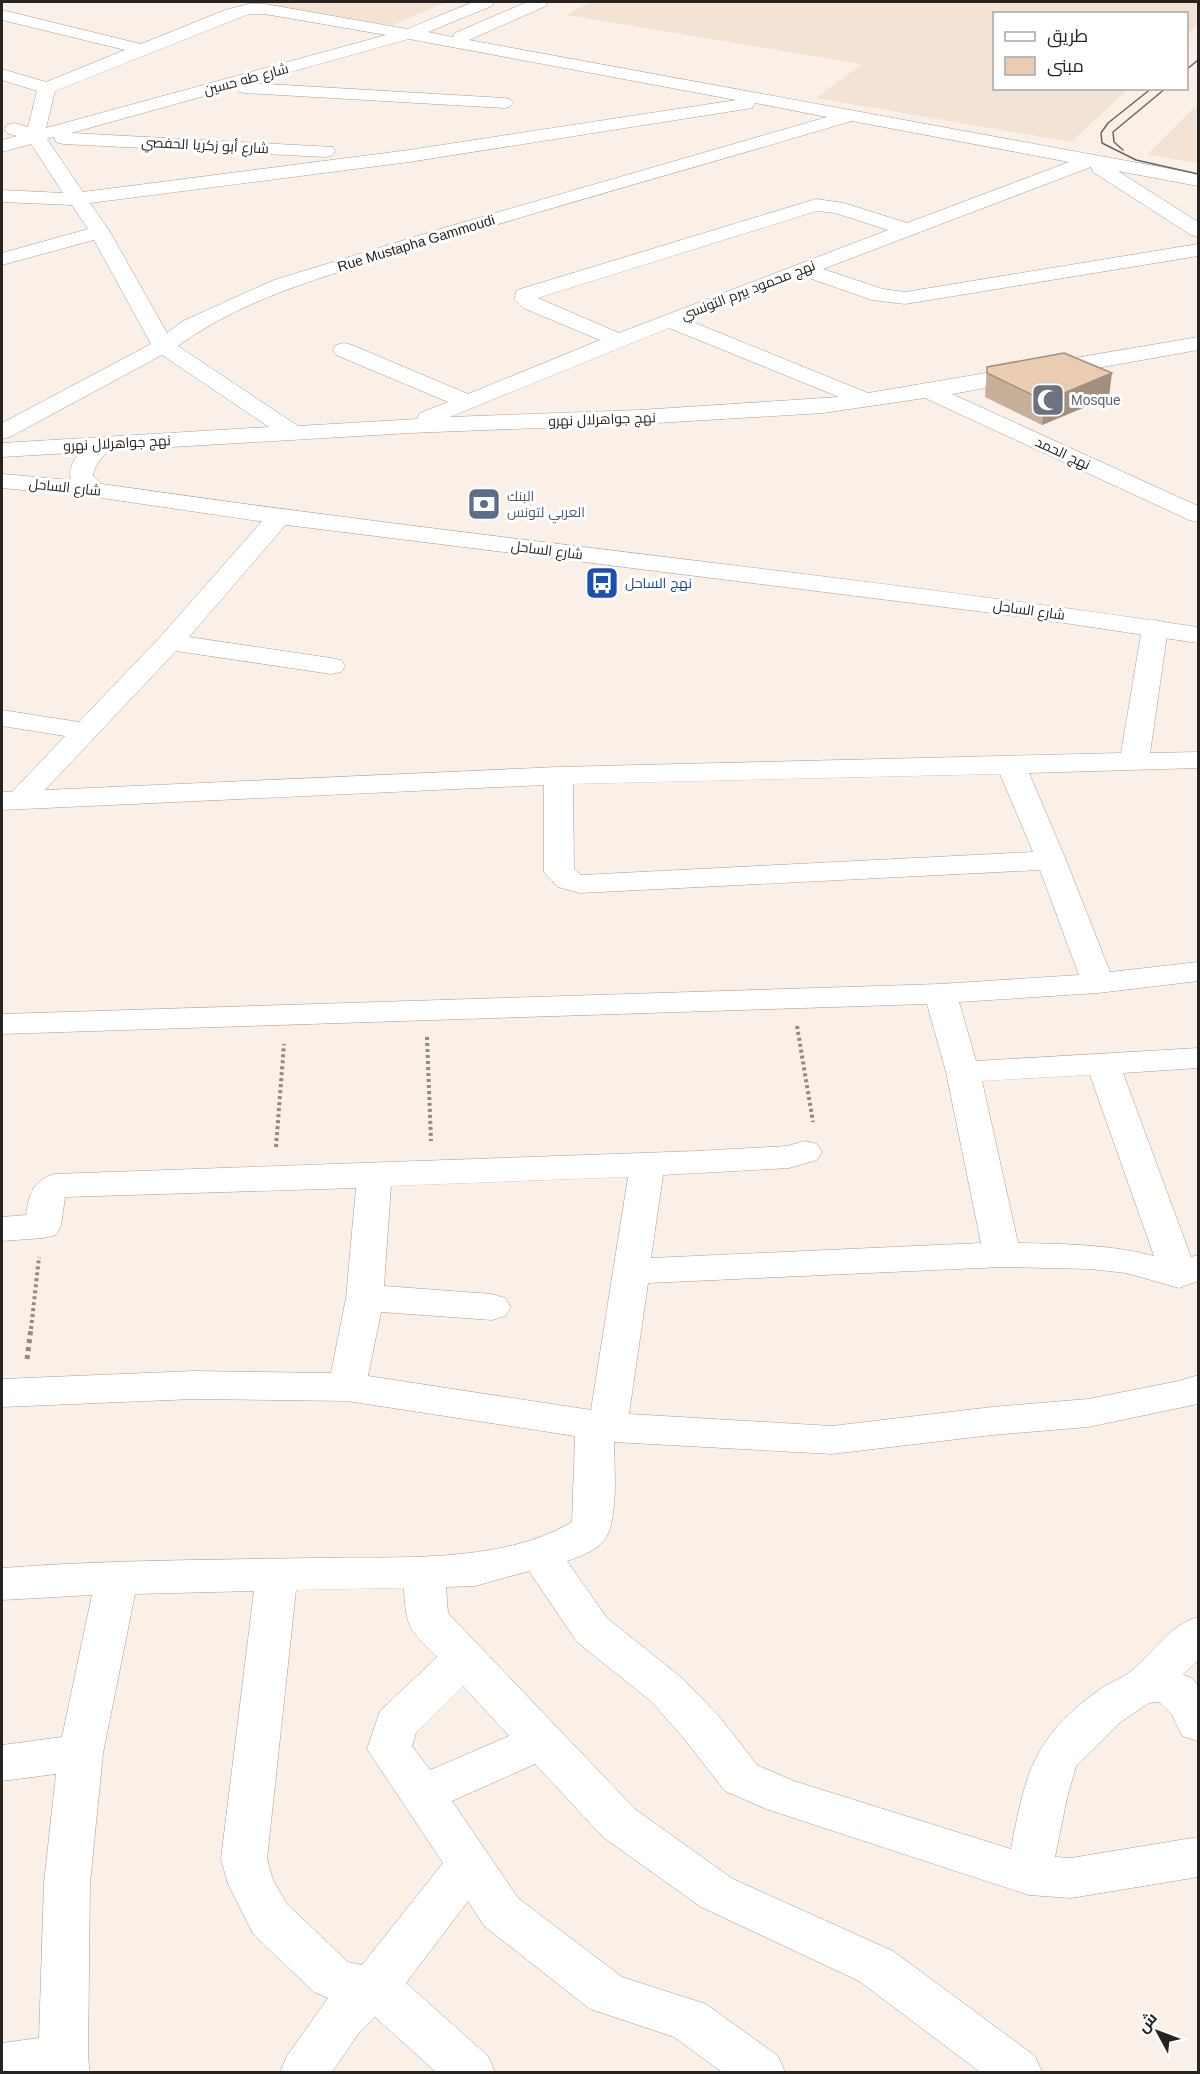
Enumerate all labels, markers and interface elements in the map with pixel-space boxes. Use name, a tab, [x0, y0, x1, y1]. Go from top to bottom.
legend	[993, 12, 1188, 90]
text: طريق	[1047, 26, 1088, 48]
text: مبنى	[1047, 56, 1084, 77]
street label: شارع طه حسين	[202, 60, 290, 99]
street label: شارع أبو زكريا الحفصي	[141, 133, 269, 159]
street label: Rue Mustapha Gammoudi	[336, 211, 496, 275]
street label: نهج محمود بيرم التونسي	[679, 257, 819, 326]
mosque icon: Mosque	[1030, 382, 1066, 418]
place label: Mosque	[1071, 392, 1121, 408]
street label: نهج جواهرلال نهرو	[548, 409, 656, 430]
street label: نهج جواهرلال نهرو	[63, 432, 171, 455]
street label: نهج الحمد	[1033, 433, 1093, 474]
street label: شارع الساحل	[28, 475, 102, 500]
bank icon: البنك العربي لتونس	[466, 486, 502, 522]
place label: البنك العربي لتونس	[507, 488, 585, 524]
street label: شارع الساحل	[510, 538, 584, 563]
bus stop icon: نهج الساحل	[584, 565, 620, 601]
place label: نهج الساحل	[625, 575, 692, 592]
street label: شارع الساحل	[992, 597, 1066, 624]
north arrow	[1128, 2002, 1188, 2062]
text: ش	[1134, 2009, 1161, 2036]

